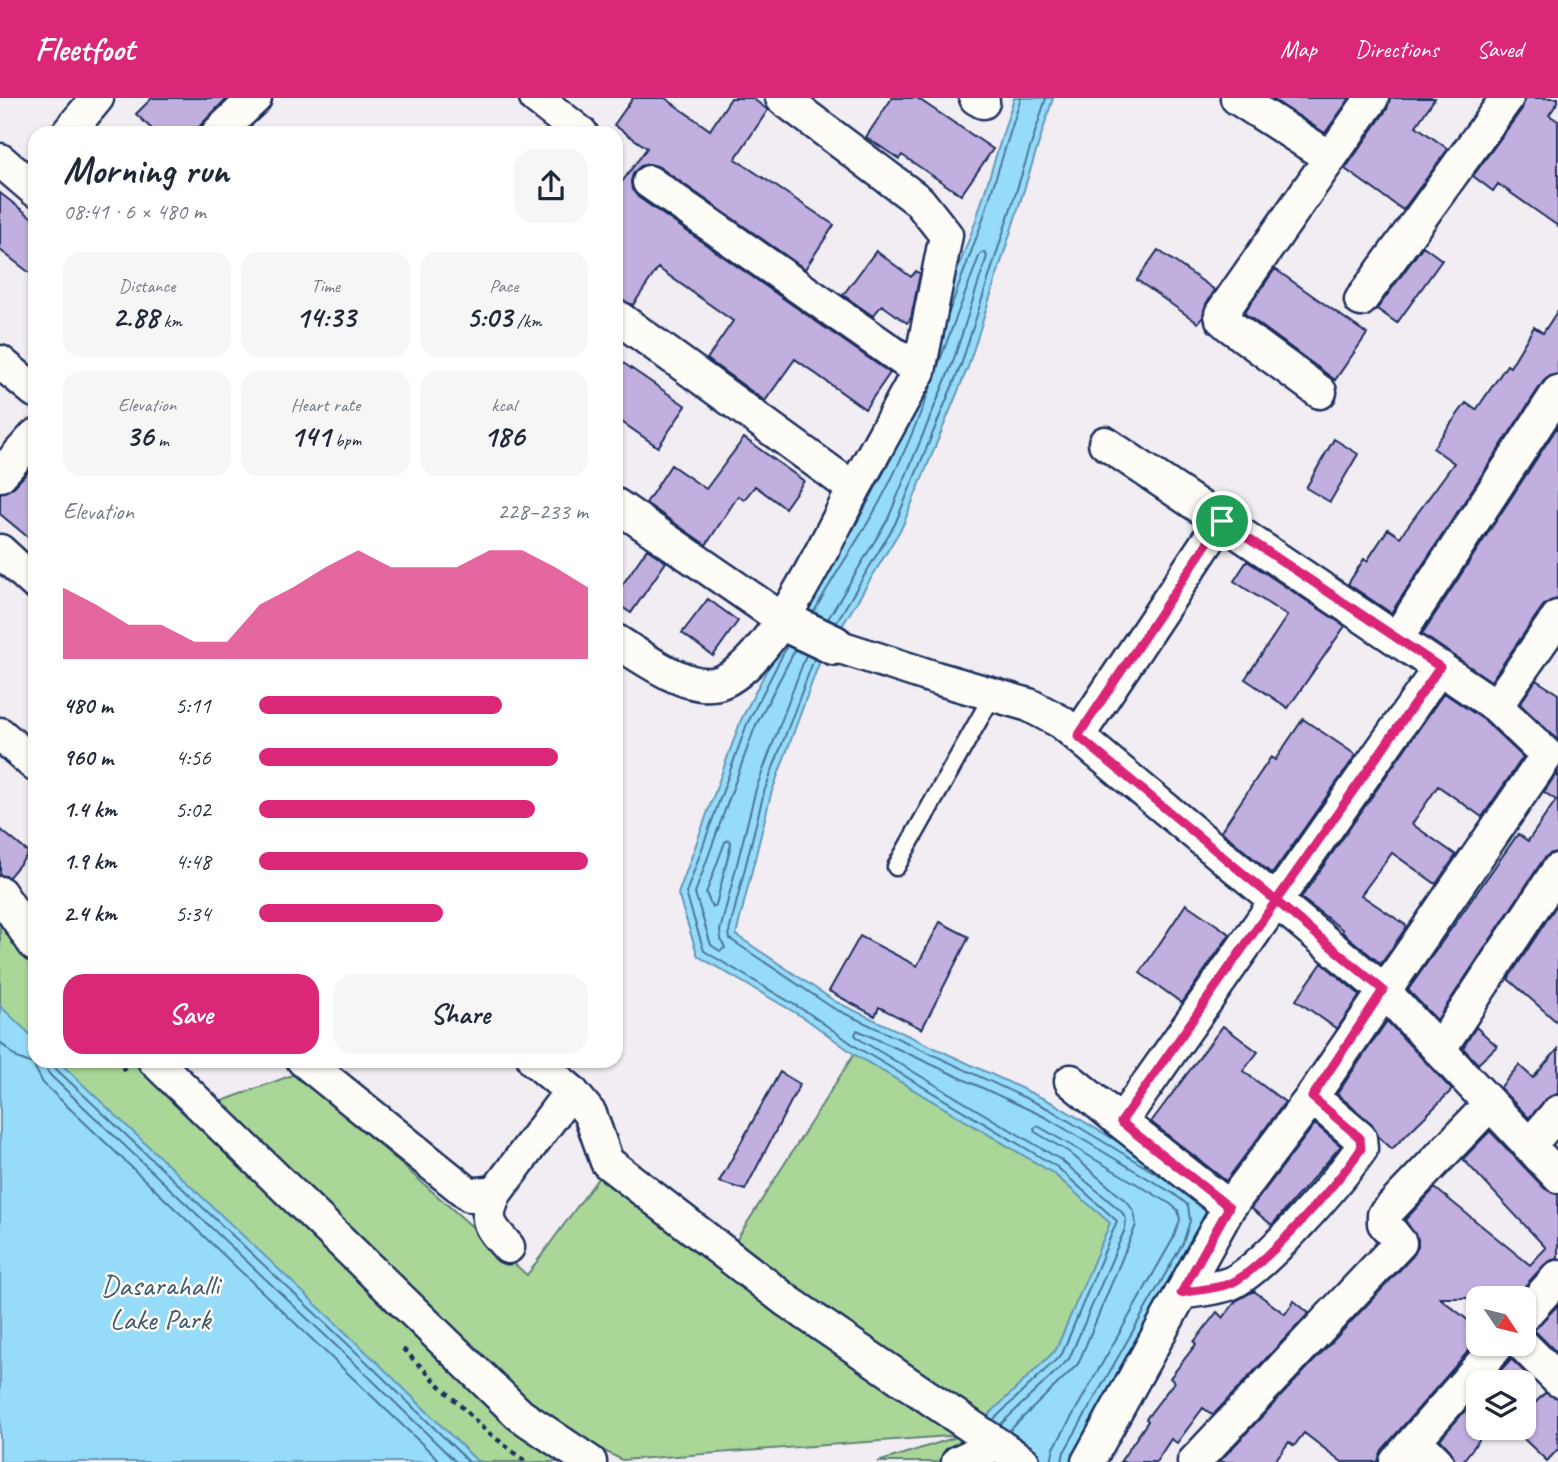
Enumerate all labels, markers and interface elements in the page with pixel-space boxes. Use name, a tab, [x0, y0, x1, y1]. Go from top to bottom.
text: Fleetfoot	[35, 28, 135, 70]
text: Map	[1280, 34, 1317, 64]
text: Directions	[1355, 34, 1438, 64]
text: Saved	[1476, 34, 1523, 64]
text: Morning run	[63, 147, 229, 194]
button: share	[514, 149, 588, 223]
text: 08:41 · 6 × 480 m	[63, 197, 206, 226]
text: Distance	[119, 274, 176, 298]
text: Time	[311, 274, 340, 298]
text: Pace	[489, 274, 518, 298]
text: 2.88	[112, 298, 159, 336]
text: 14:33	[296, 298, 355, 336]
text: 5:03	[466, 298, 512, 336]
text: km	[159, 309, 182, 333]
text: /km	[512, 309, 542, 333]
text: Elevation	[118, 393, 176, 417]
text: Heart rate	[291, 393, 360, 417]
text: kcal	[491, 393, 516, 417]
text: 36	[126, 417, 153, 455]
text: 141	[290, 417, 330, 455]
text: 186	[483, 417, 524, 455]
text: m	[153, 428, 169, 452]
text: bpm	[330, 428, 361, 452]
pin	[1192, 491, 1252, 551]
text: Elevation	[63, 497, 134, 526]
text: 228–233 m	[497, 497, 588, 526]
icon: arrive	[1203, 502, 1241, 540]
text: 480 m	[63, 691, 113, 720]
text: 5:11	[175, 691, 211, 720]
text: 960 m	[63, 743, 113, 772]
text: 4:56	[175, 743, 211, 772]
text: 1.4 km	[63, 795, 117, 824]
text: 5:02	[175, 795, 211, 824]
text: 1.9 km	[63, 847, 116, 876]
text: 4:48	[175, 847, 211, 876]
text: 2.4 km	[63, 899, 117, 928]
text: 5:34	[175, 899, 211, 928]
button: Save	[63, 974, 319, 1054]
button: Share	[333, 974, 588, 1054]
park label: Dasarahalli Lake Park	[101, 1266, 223, 1338]
north arrow	[1466, 1286, 1536, 1356]
map controls	[1466, 1286, 1536, 1440]
button: layers	[1466, 1370, 1536, 1440]

